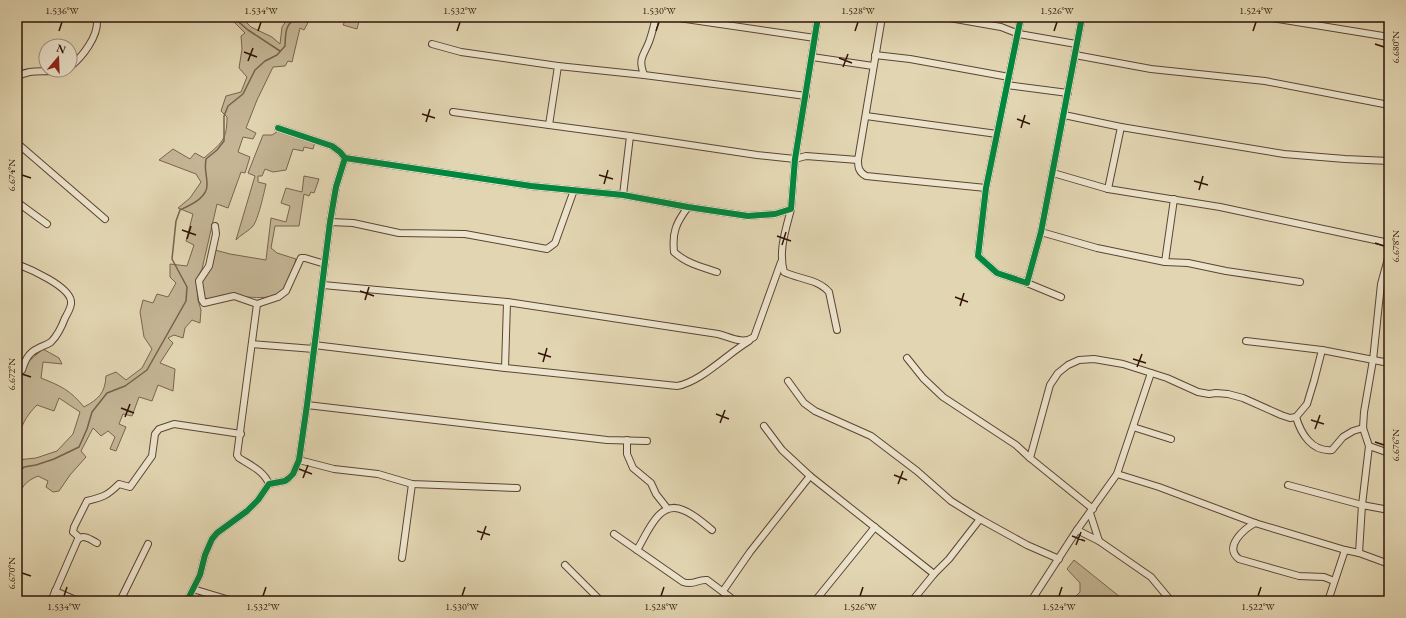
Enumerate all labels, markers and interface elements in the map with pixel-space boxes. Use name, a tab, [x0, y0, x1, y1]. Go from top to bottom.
text: 1.536°W	[45, 4, 80, 17]
text: 1.534°W	[244, 4, 279, 17]
text: 1.532°W	[443, 4, 478, 17]
text: 1.530°W	[642, 4, 677, 17]
text: 1.528°W	[841, 4, 876, 17]
text: 1.526°W	[1040, 4, 1075, 17]
text: 1.524°W	[1239, 4, 1274, 17]
text: 6.680°N	[1389, 31, 1402, 63]
north arrow	[38, 38, 78, 78]
text: N	[55, 40, 68, 57]
text: 6.674°N	[5, 159, 18, 191]
text: 6.678°N	[1389, 230, 1402, 262]
text: 6.672°N	[5, 358, 18, 390]
text: 6.676°N	[1389, 429, 1402, 461]
text: 6.670°N	[5, 557, 18, 589]
text: 1.534°W	[47, 600, 82, 613]
text: 1.532°W	[246, 600, 281, 613]
text: 1.530°W	[445, 600, 480, 613]
text: 1.528°W	[644, 600, 679, 613]
text: 1.526°W	[843, 600, 878, 613]
text: 1.524°W	[1042, 600, 1077, 613]
text: 1.522°W	[1241, 600, 1276, 613]

